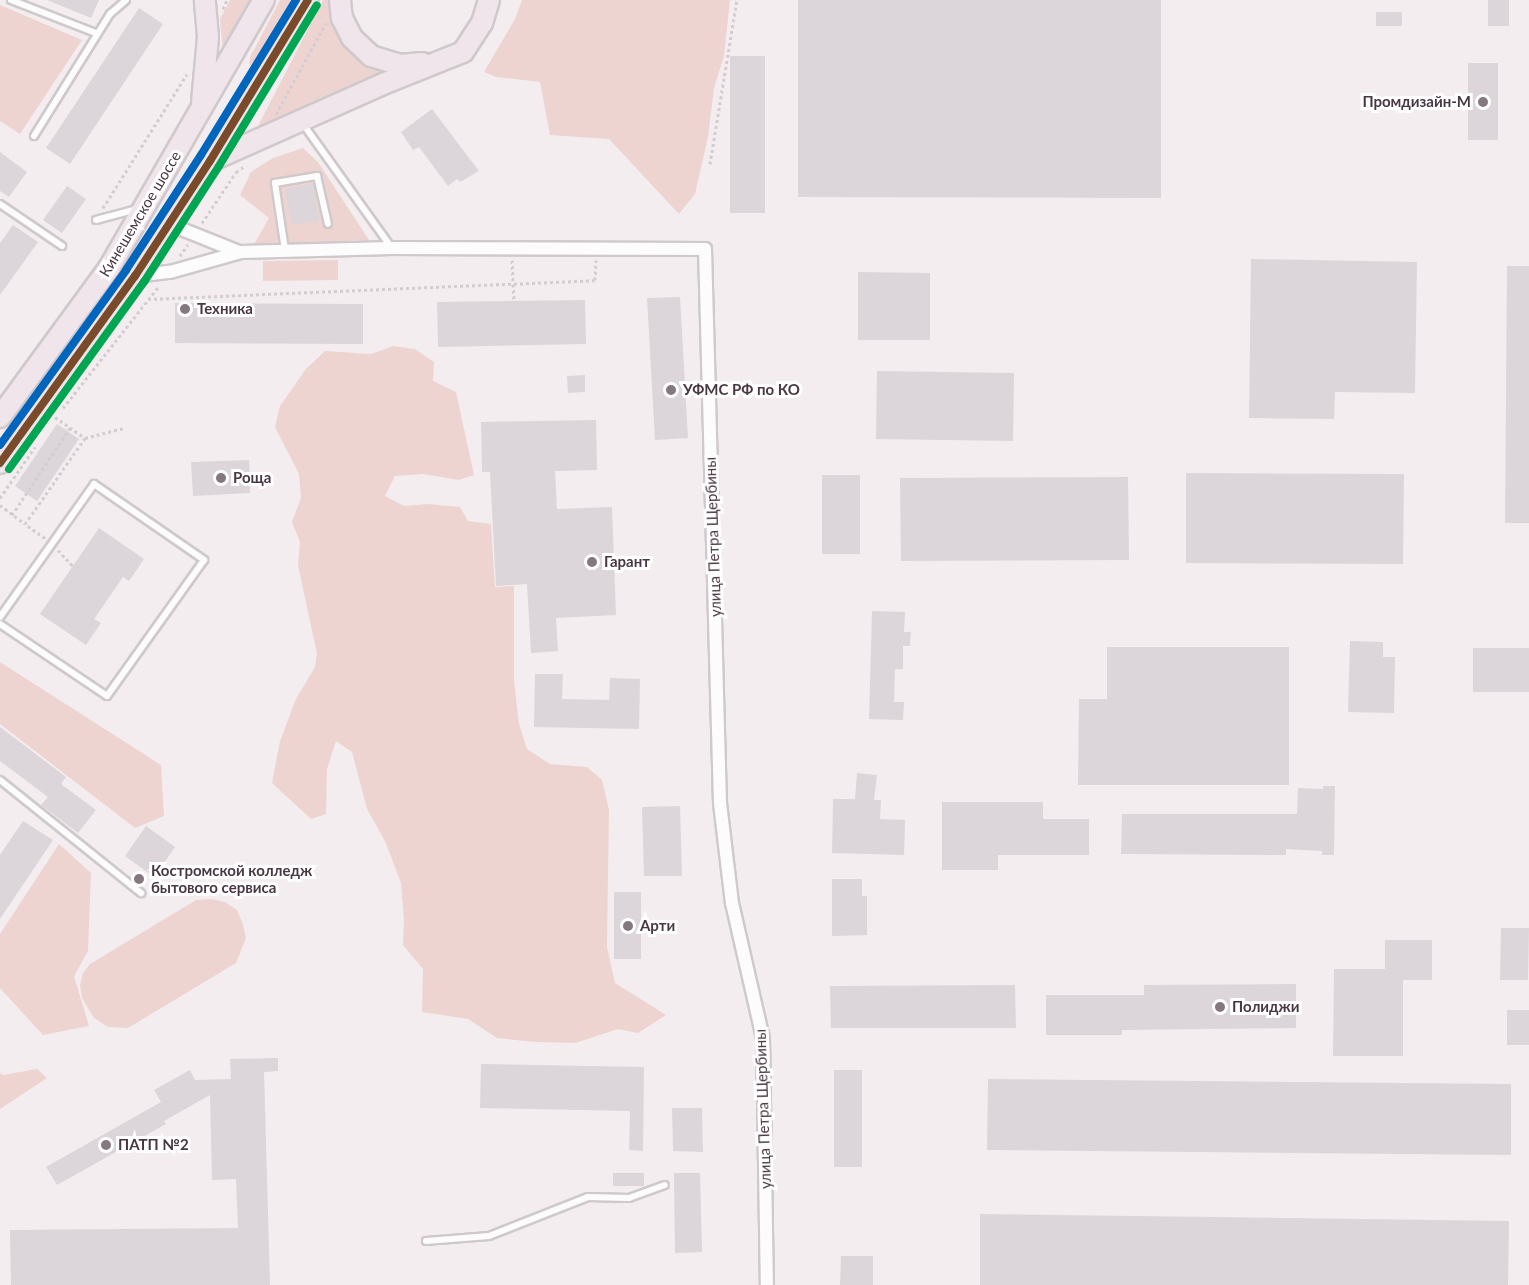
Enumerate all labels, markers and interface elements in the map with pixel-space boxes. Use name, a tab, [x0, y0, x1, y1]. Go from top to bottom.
place label: Промдизайн-М	[1362, 93, 1471, 111]
marker: Промдизайн-М	[1476, 95, 1490, 109]
street label: Кинешемское шоссе	[95, 148, 185, 280]
place label: Техника	[197, 300, 253, 318]
marker: Техника	[178, 302, 192, 316]
place label: УФМС РФ по КО	[683, 381, 800, 399]
marker: УФМС РФ по КО	[664, 383, 678, 397]
street label: улица Петра Щербины	[701, 457, 725, 617]
place label: Роща	[233, 469, 271, 487]
marker: Роща	[214, 471, 228, 485]
place label: Гарант	[604, 553, 650, 571]
marker: Гарант	[585, 555, 599, 569]
place label: Костромской колледж бытового сервиса	[151, 861, 312, 896]
marker: Костромской колледж бытового сервиса	[132, 872, 146, 886]
place label: Арти	[640, 917, 675, 935]
marker: Арти	[621, 919, 635, 933]
place label: Полиджи	[1232, 998, 1300, 1016]
marker: Полиджи	[1213, 1000, 1227, 1014]
street label: улица Петра Щербины	[751, 1029, 775, 1189]
place label: ПАТП №2	[118, 1136, 189, 1154]
marker: ПАТП №2	[99, 1138, 113, 1152]

